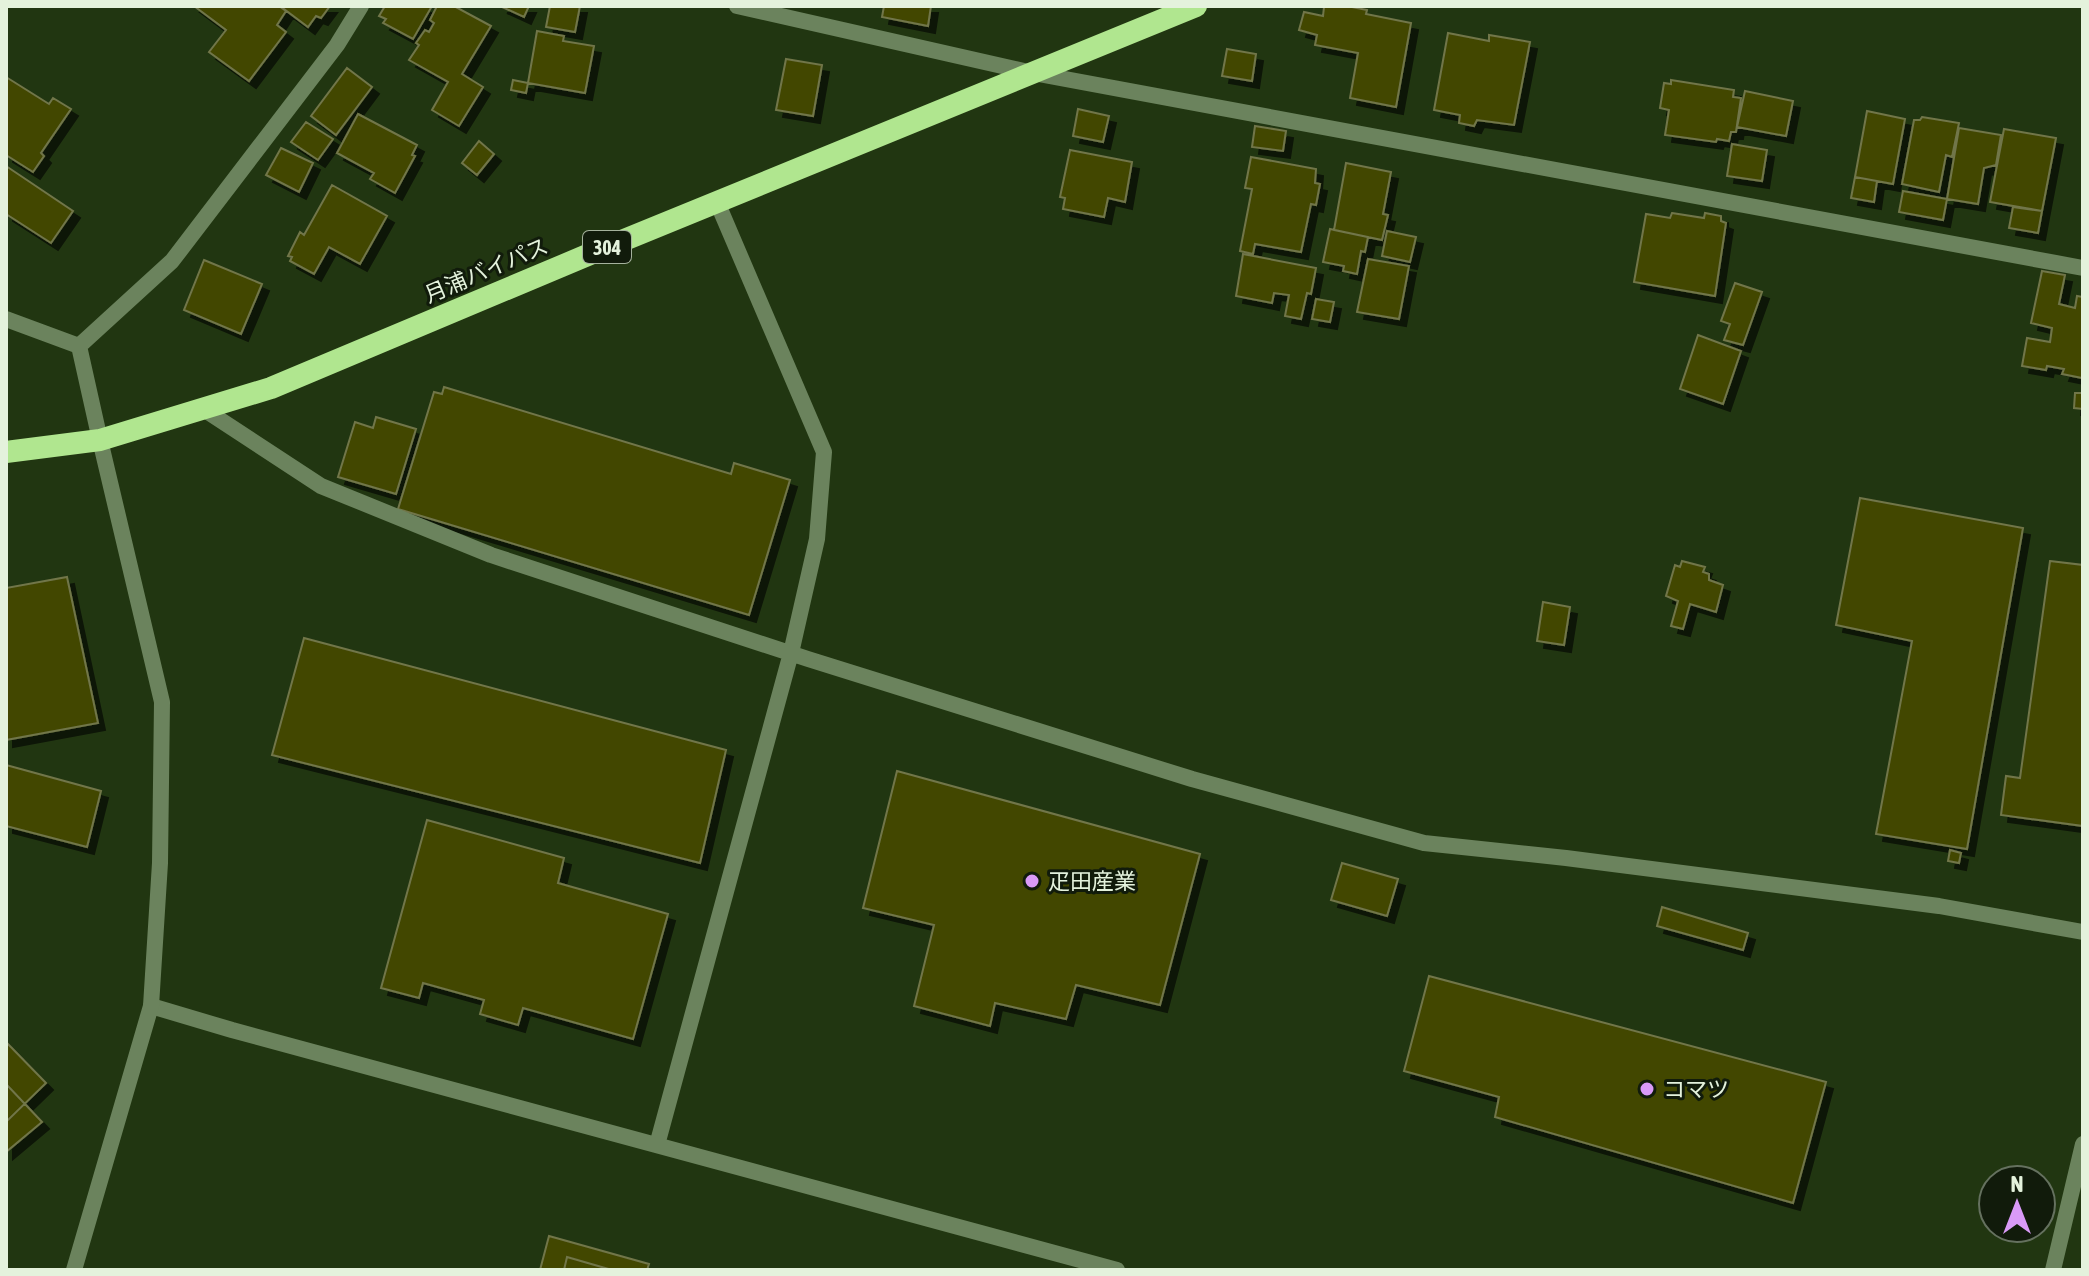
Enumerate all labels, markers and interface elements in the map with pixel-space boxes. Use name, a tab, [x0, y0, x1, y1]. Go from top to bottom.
road number: 304	[583, 231, 631, 263]
street label: 月浦バイパス	[420, 232, 552, 308]
place label: 疋田産業	[1048, 868, 1136, 894]
marker: 疋田産業	[1023, 872, 1041, 890]
place label: コマツ	[1663, 1076, 1729, 1102]
marker: コマツ	[1638, 1080, 1656, 1098]
north arrow	[1977, 1164, 2057, 1244]
text: N	[2011, 1171, 2023, 1197]

